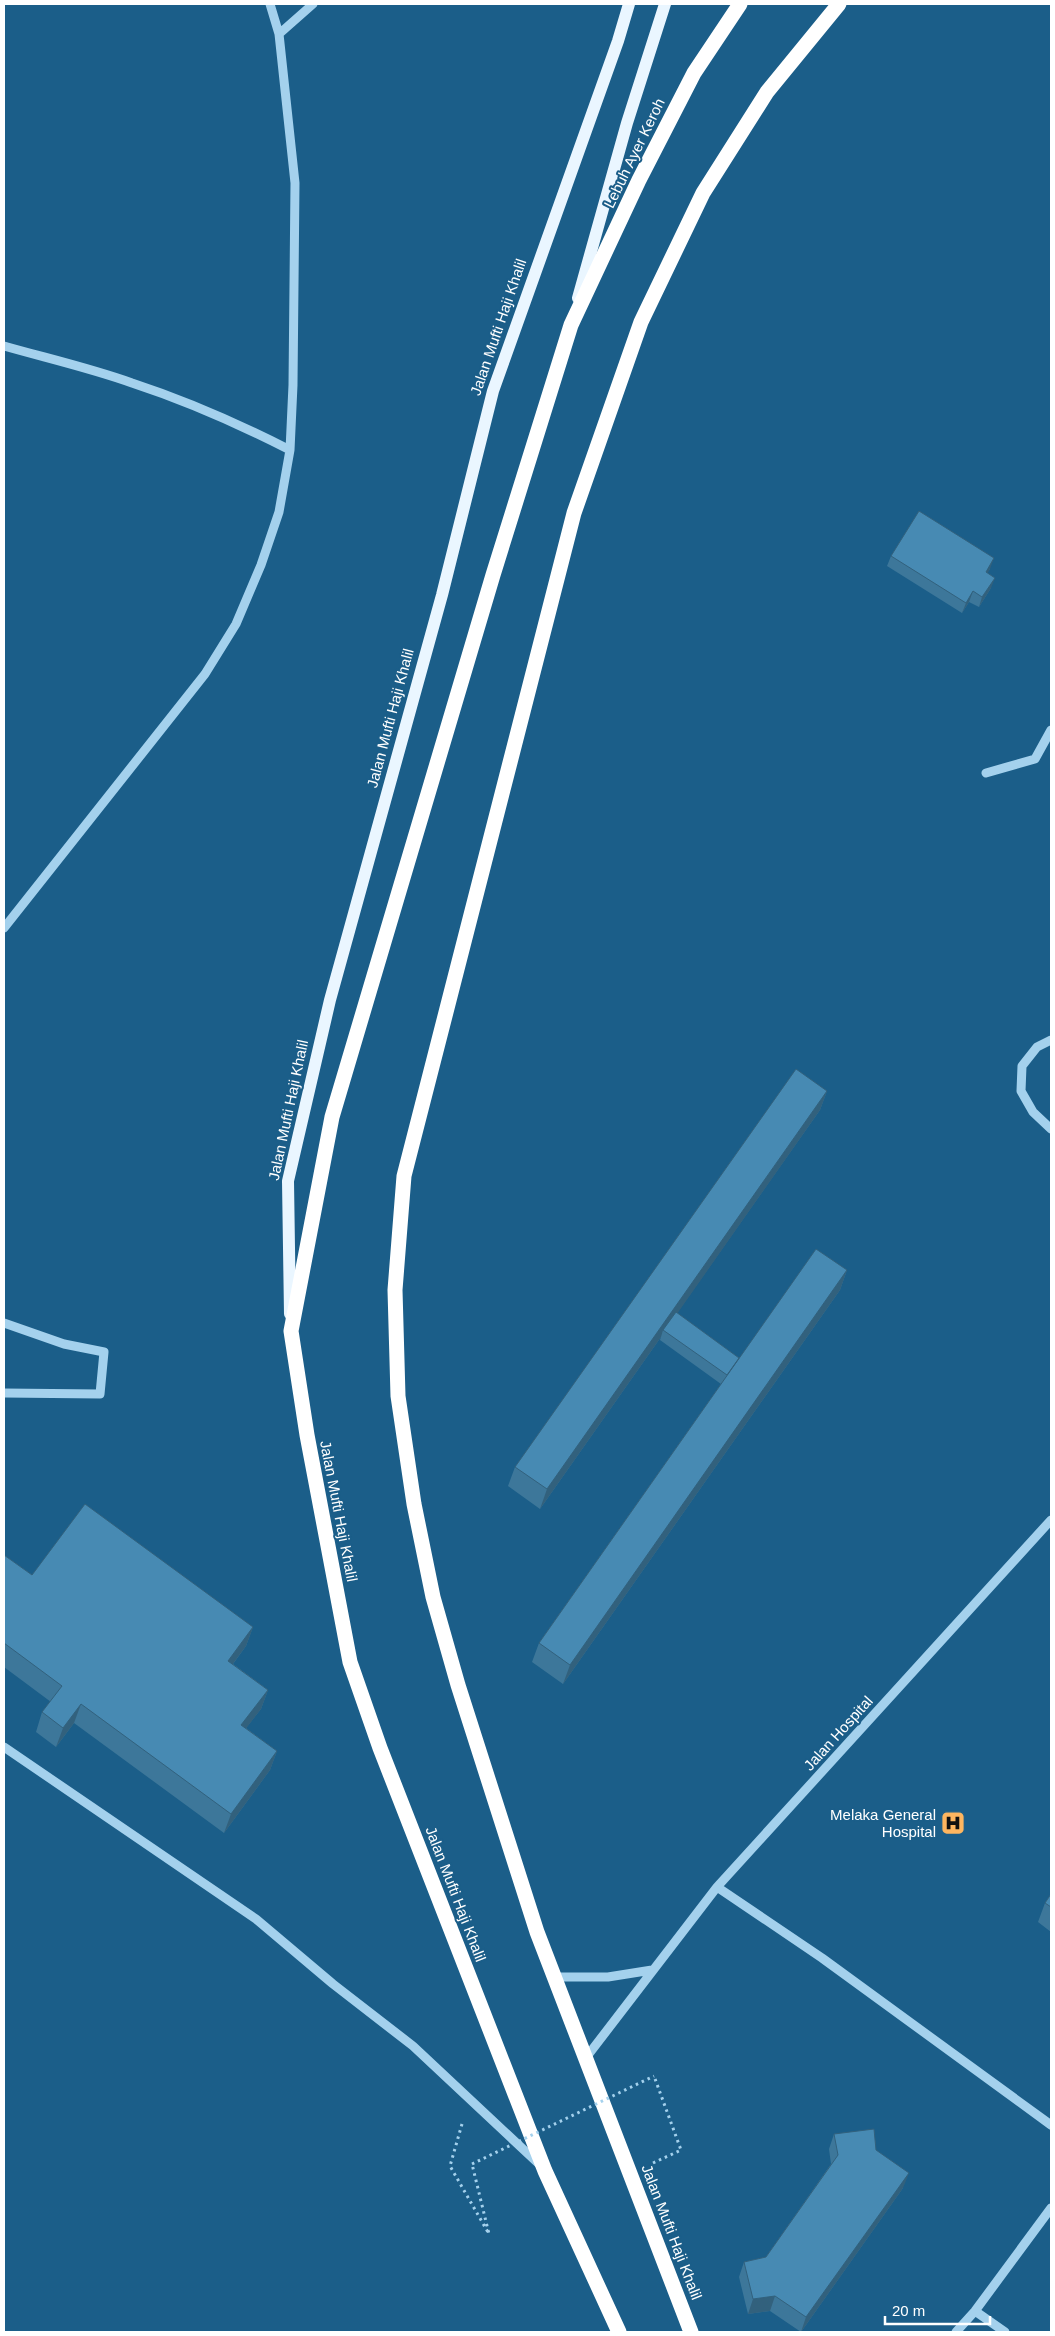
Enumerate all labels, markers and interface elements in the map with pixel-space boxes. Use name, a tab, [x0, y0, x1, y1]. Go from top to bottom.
street label: Lebuh Ayer Keroh	[600, 95, 668, 211]
street label: Jalan Mufti Haji Khalil	[467, 256, 529, 398]
street label: Jalan Mufti Haji Khalil	[363, 647, 417, 789]
street label: Jalan Mufti Haji Khalil	[265, 1038, 311, 1182]
street label: Jalan Mufti Haji Khalil	[317, 1439, 361, 1583]
street label: Jalan Hospital	[800, 1692, 876, 1774]
place label: Melaka General Hospital	[830, 1806, 936, 1840]
hospital icon: Melaka General Hospital	[940, 1810, 966, 1836]
street label: Jalan Mufti Haji Khalil	[422, 1824, 490, 1964]
street label: Jalan Mufti Haji Khalil	[638, 2162, 706, 2302]
scale bar	[885, 2294, 990, 2326]
text: 20 m	[892, 2302, 925, 2319]

